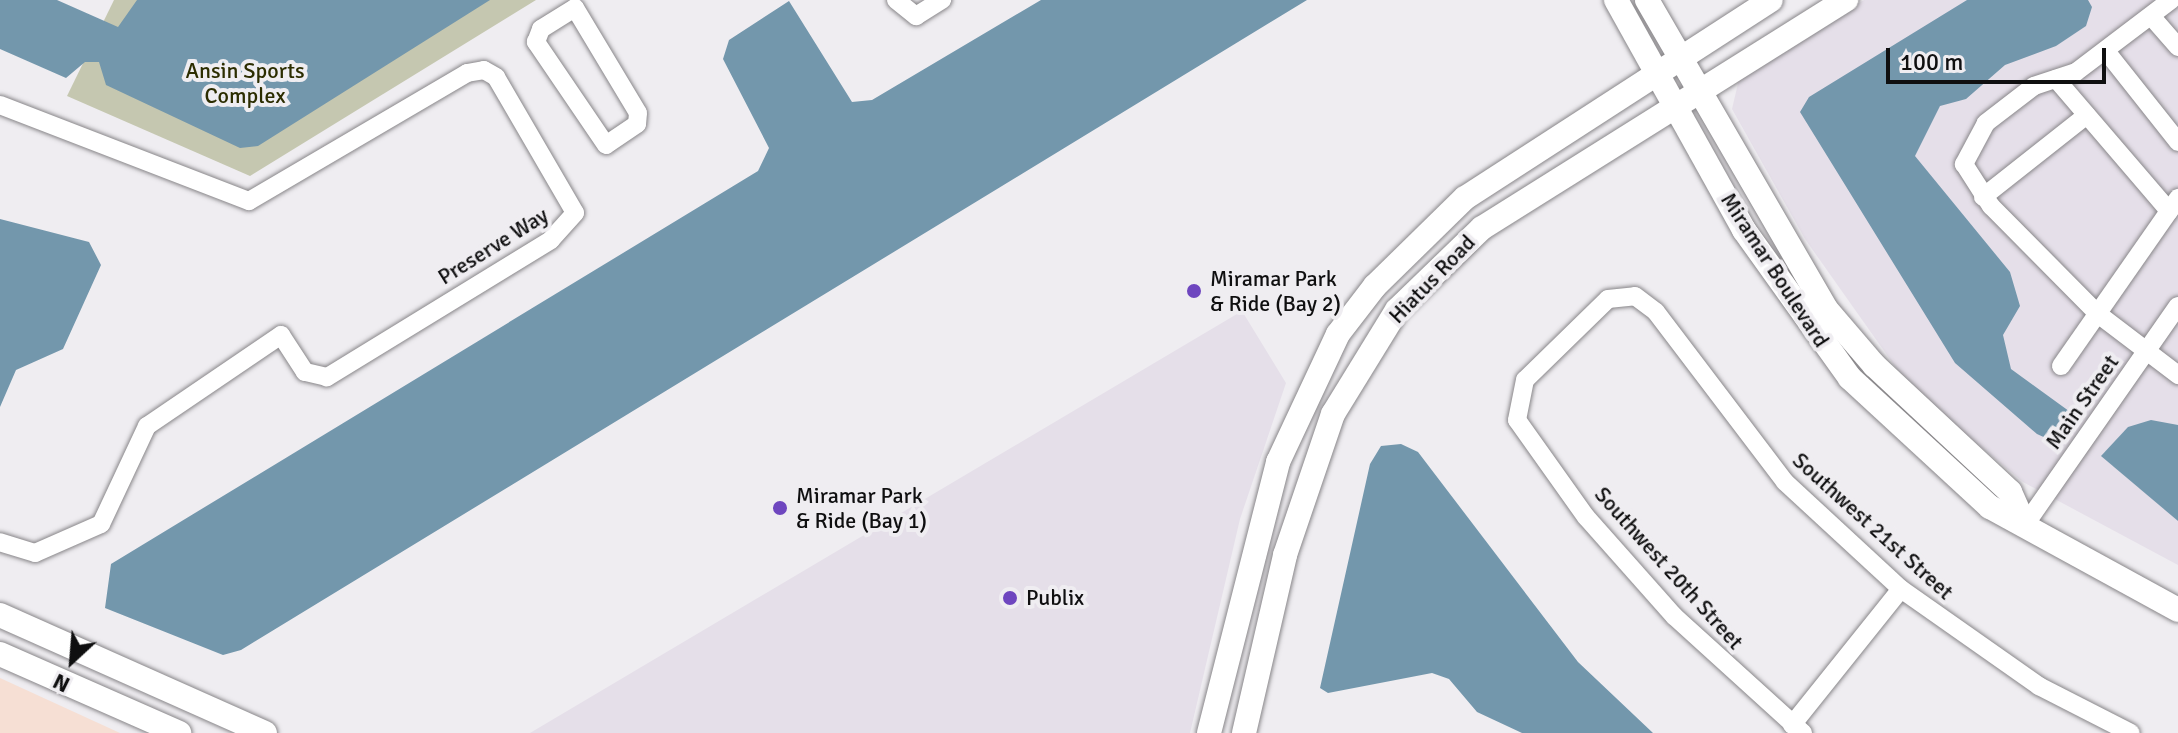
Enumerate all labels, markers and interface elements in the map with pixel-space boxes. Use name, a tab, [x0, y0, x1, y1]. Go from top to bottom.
scale bar	[1890, 32, 2110, 82]
text: 100 m	[1900, 47, 1963, 77]
park label: Ansin Sports Complex	[185, 57, 305, 108]
street label: Miramar Boulevard	[1715, 188, 1835, 352]
street label: Preserve Way	[433, 202, 553, 290]
street label: Hiatus Road	[1383, 229, 1481, 329]
place label: Miramar Park & Ride (Bay 2)	[1210, 265, 1341, 316]
marker: Miramar Park & Ride (Bay 2)	[1185, 282, 1203, 300]
street label: Main Street	[2040, 350, 2124, 454]
street label: Southwest 21st Street	[1787, 447, 1959, 605]
street label: Southwest 20th Street	[1589, 481, 1749, 655]
place label: Miramar Park & Ride (Bay 1)	[796, 482, 927, 534]
marker: Miramar Park & Ride (Bay 1)	[771, 499, 789, 517]
place label: Publix	[1026, 585, 1084, 611]
marker: Publix	[1001, 589, 1019, 607]
north arrow	[32, 621, 112, 701]
text: N	[48, 668, 74, 699]

